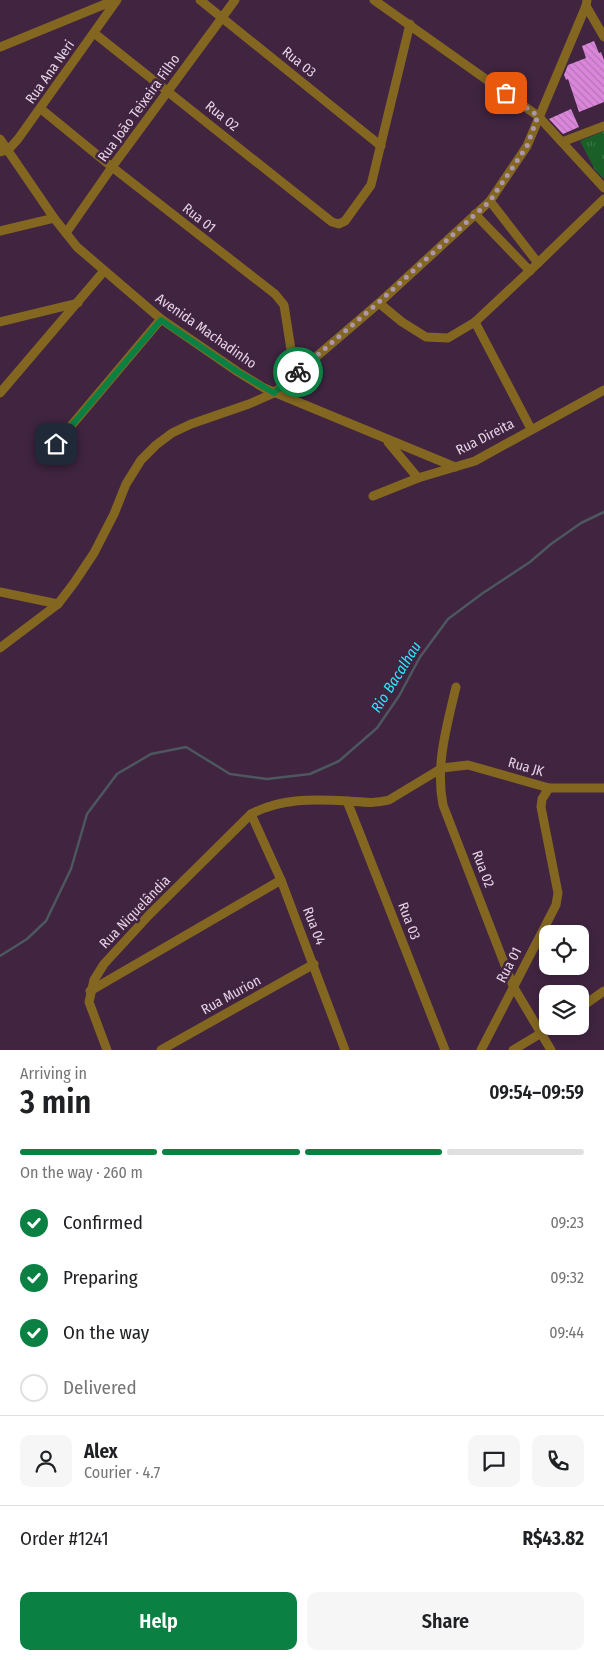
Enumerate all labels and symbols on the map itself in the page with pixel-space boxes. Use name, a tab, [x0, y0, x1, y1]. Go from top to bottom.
street label: Rua Ana Neri	[22, 37, 78, 107]
street label: Rua 03	[279, 43, 319, 81]
street label: Rua João Teixeira Filho	[94, 51, 184, 165]
pin	[485, 72, 527, 114]
street label: Rua 02	[202, 97, 242, 135]
street label: Rua 01	[179, 200, 219, 236]
street label: Avenida Machadinho	[152, 290, 260, 372]
courier	[273, 347, 323, 397]
street label: Rua Direita	[453, 415, 517, 459]
pin	[35, 423, 77, 465]
water label: Rio Bacalhau	[367, 638, 425, 716]
street label: Rua JK	[506, 754, 546, 780]
street label: Rua 02	[468, 848, 498, 890]
street label: Rua Niquelândia	[96, 872, 174, 952]
street label: Rua 03	[394, 900, 424, 942]
street label: Rua 04	[299, 905, 329, 948]
street label: Rua 01	[493, 944, 525, 986]
street label: Rua Murion	[198, 972, 264, 1018]

